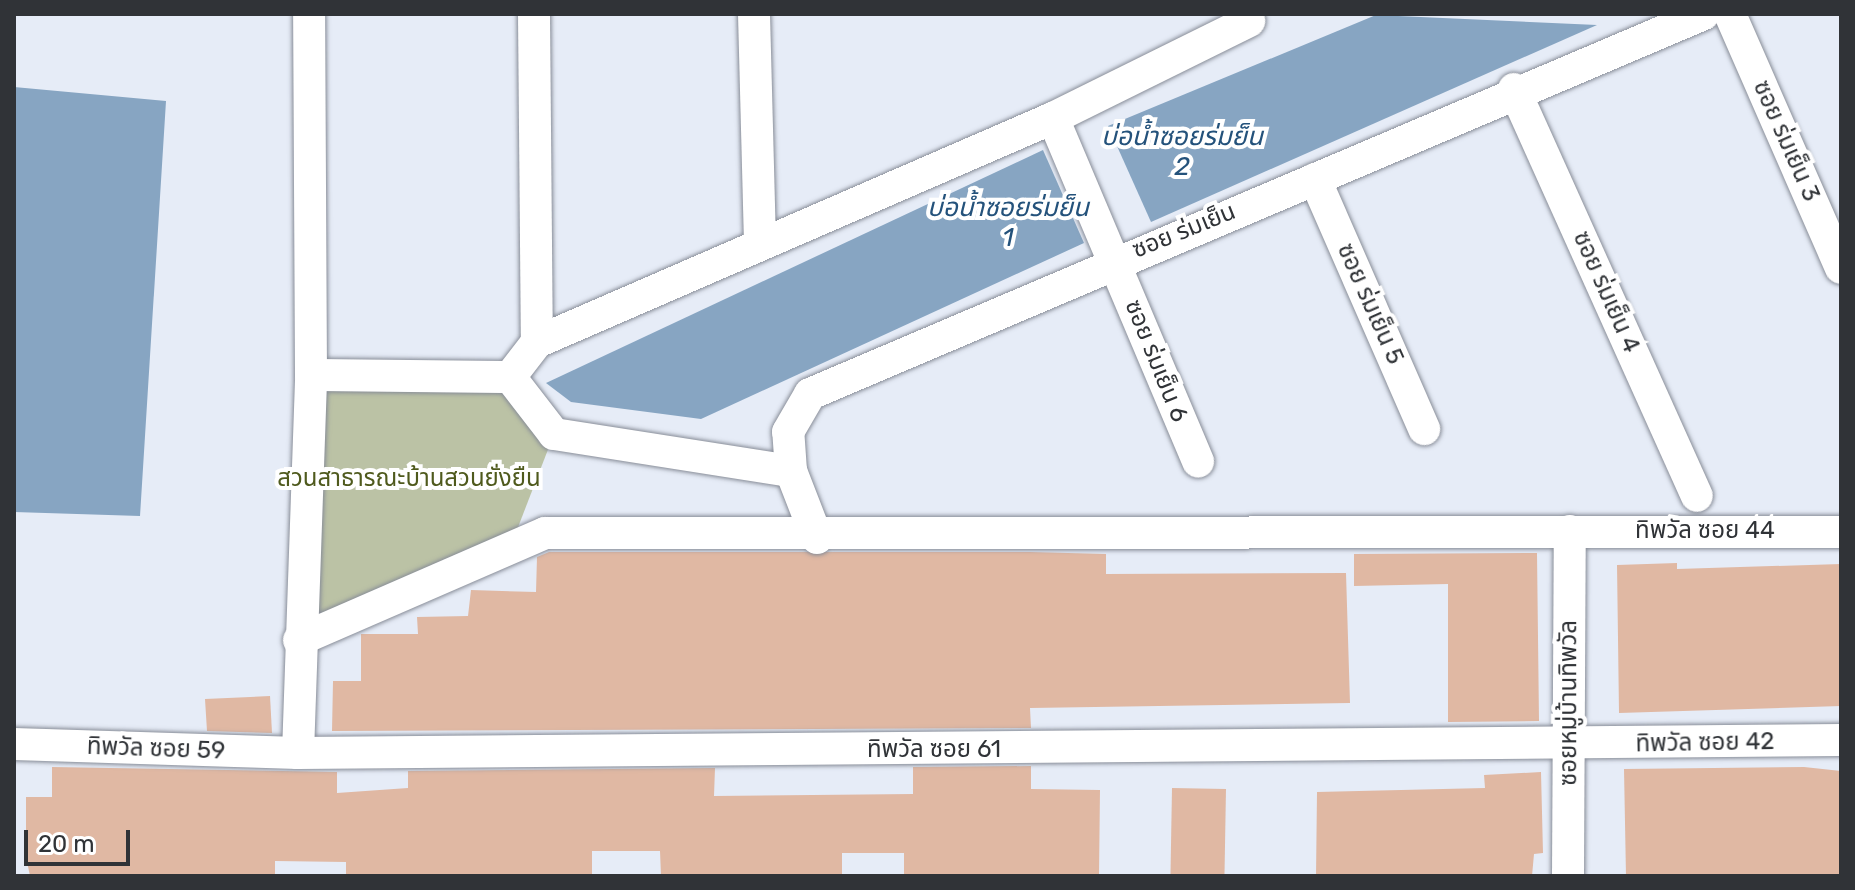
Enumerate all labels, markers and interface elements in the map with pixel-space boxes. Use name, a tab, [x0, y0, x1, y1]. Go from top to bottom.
street label: ซอย ร่มเย็น 3	[1747, 76, 1825, 206]
water label: บ่อน้ำซอยร่มย็น 2	[1101, 121, 1263, 182]
water label: บ่อน้ำซอยร่มย็น 1	[927, 192, 1089, 254]
street label: ซอย ร่มเย็น	[1128, 197, 1240, 265]
street label: ซอย ร่มเย็น 4	[1566, 227, 1646, 357]
street label: ซอย ร่มเย็น 5	[1331, 239, 1409, 369]
street label: ซอย ร่มเย็น 6	[1118, 296, 1194, 426]
park label: สวนสาธารณะบ้านสวนยั่งยืน	[277, 465, 541, 493]
street label: ทิพวัล ซอย 44	[1635, 517, 1775, 545]
street label: ซอยหมู่บ้านทิพวัล	[1555, 620, 1583, 786]
street label: ทิพวัล ซอย 42	[1635, 727, 1775, 759]
street label: ทิพวัล ซอย 59	[86, 732, 226, 766]
street label: ทิพวัล ซอย 61	[867, 736, 1001, 764]
scale bar	[28, 814, 134, 864]
text: 20 m	[38, 830, 95, 858]

